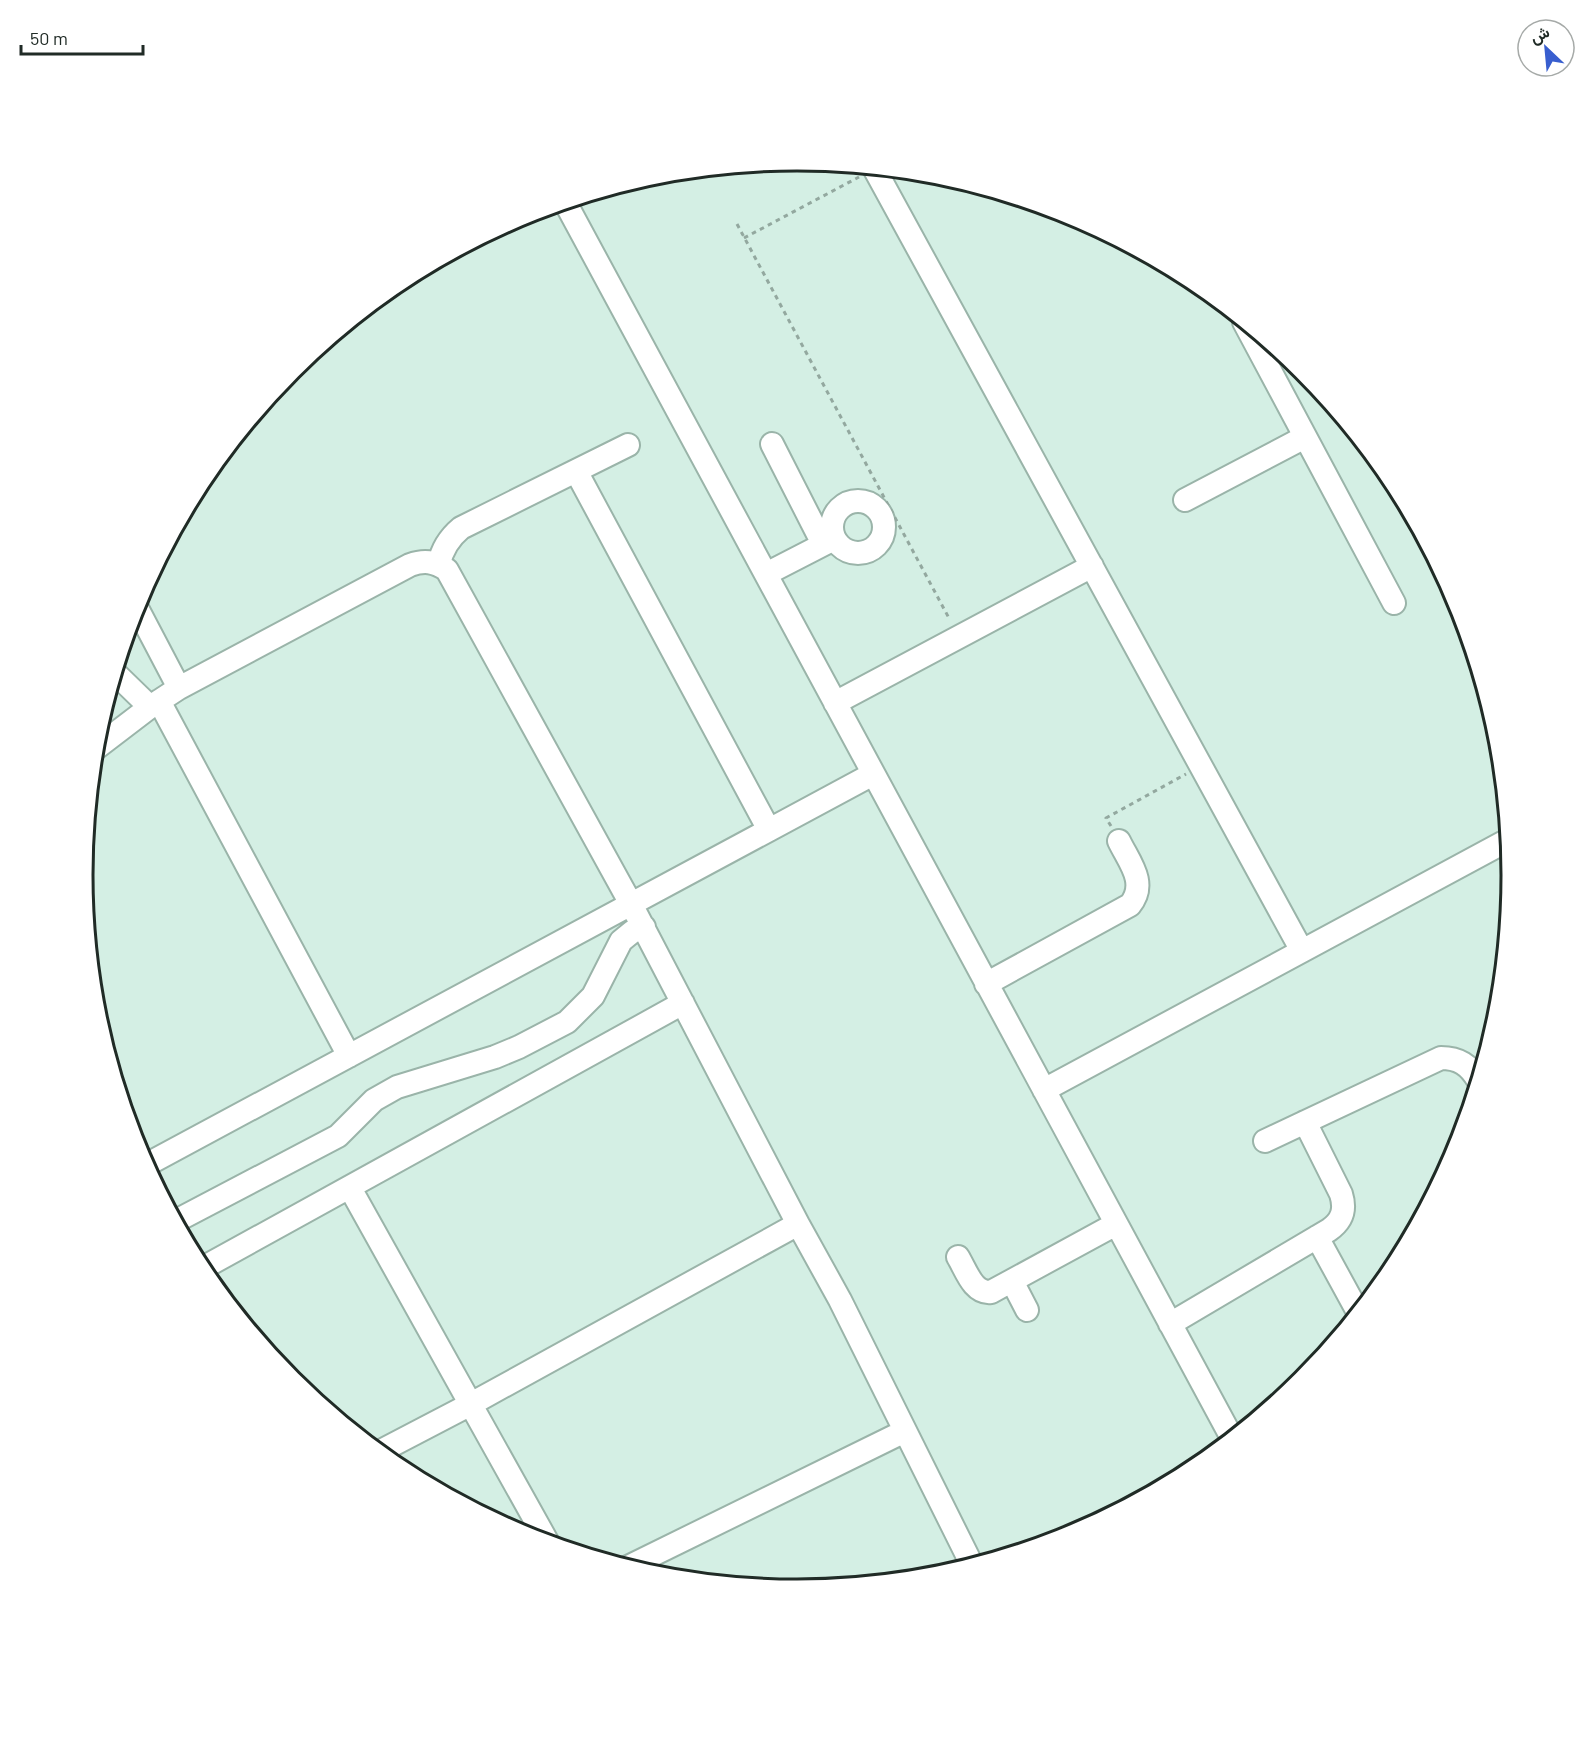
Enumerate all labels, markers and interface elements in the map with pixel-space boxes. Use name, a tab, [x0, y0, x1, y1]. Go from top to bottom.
scale bar	[21, 18, 142, 56]
north arrow	[1516, 18, 1576, 78]
text: ش	[1526, 21, 1552, 48]
text: 50 m	[30, 27, 68, 49]

